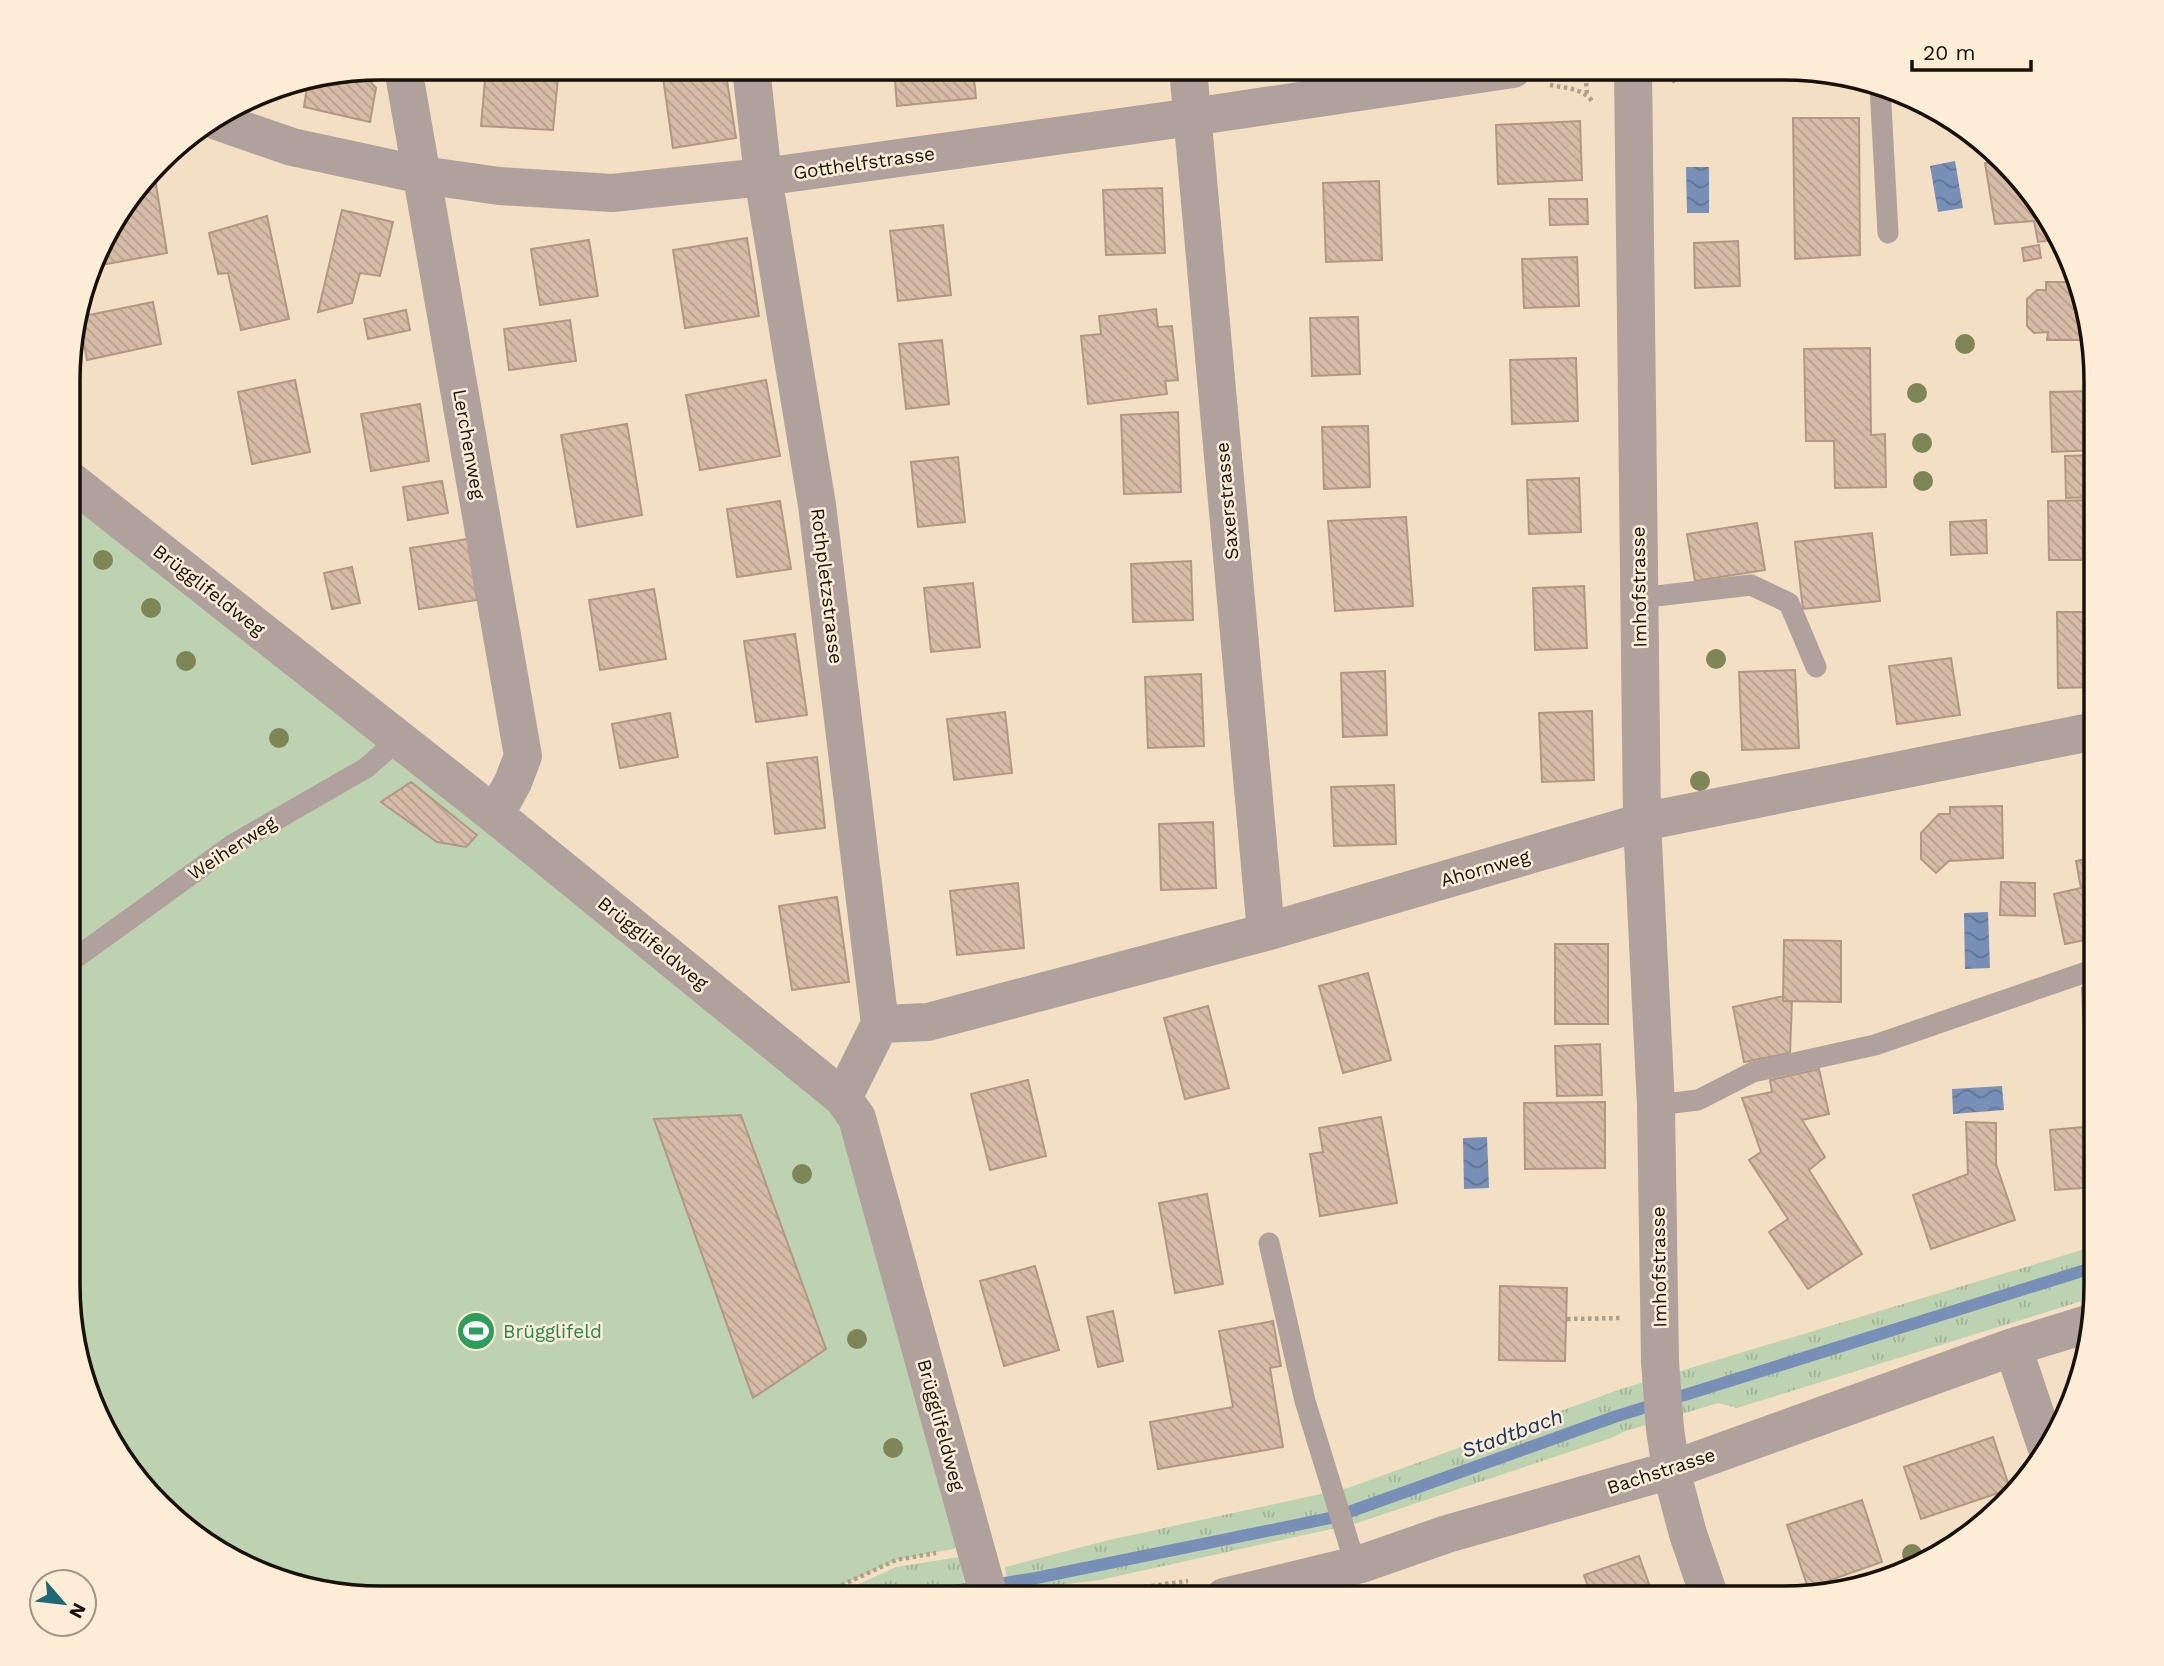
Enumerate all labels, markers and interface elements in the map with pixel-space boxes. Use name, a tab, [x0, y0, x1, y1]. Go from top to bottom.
scale bar	[1912, 28, 2031, 72]
text: 20 m	[1923, 40, 1975, 65]
street label: Gotthelfstrasse	[792, 142, 936, 184]
street label: Lerchenweg	[448, 387, 490, 502]
street label: Saxerstrasse	[1210, 441, 1244, 561]
street label: Rothpletzstrasse	[806, 507, 848, 665]
street label: Imhofstrasse	[1626, 526, 1652, 648]
street label: Brügglifeldweg	[149, 539, 270, 641]
street label: Weiherweg	[183, 810, 281, 885]
street label: Ahornweg	[1438, 844, 1533, 892]
street label: Brügglifeldweg	[593, 891, 714, 995]
street label: Imhofstrasse	[1646, 1206, 1672, 1328]
sports icon: Brügglifeld	[455, 1310, 497, 1352]
place label: Brügglifeld	[503, 1320, 602, 1343]
street label: Brügglifeldweg	[912, 1357, 970, 1494]
water label: Stadtbach	[1458, 1403, 1566, 1463]
street label: Bachstrasse	[1604, 1443, 1718, 1499]
north arrow	[28, 1568, 98, 1638]
text: N	[64, 1599, 91, 1622]

